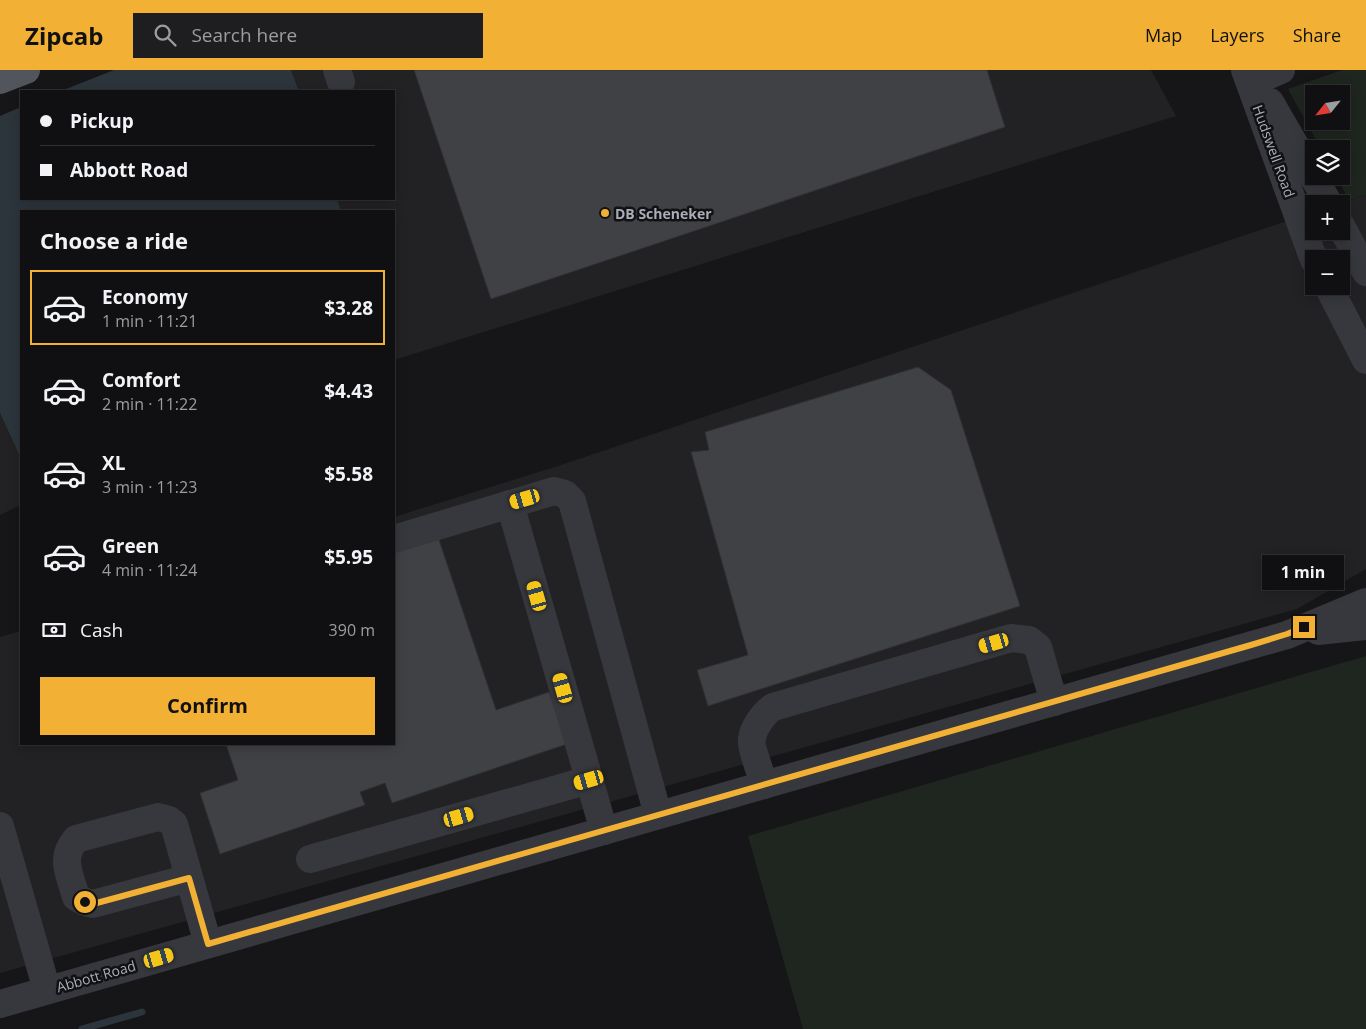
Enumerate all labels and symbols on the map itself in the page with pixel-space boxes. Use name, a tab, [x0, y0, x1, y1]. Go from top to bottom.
north arrow	[1305, 85, 1350, 130]
street label: Hudswell Road	[1248, 102, 1300, 200]
place label: DB Scheneker	[615, 204, 712, 223]
marker: DB Scheneker	[599, 207, 611, 219]
car	[508, 488, 541, 510]
callout: 1 min	[1263, 554, 1345, 590]
car	[525, 580, 548, 612]
route end	[1293, 616, 1315, 638]
car	[977, 632, 1010, 654]
car	[551, 672, 574, 704]
car	[572, 769, 605, 791]
car	[442, 806, 475, 828]
route start	[74, 891, 96, 913]
car	[142, 947, 175, 969]
street label: Abbott Road	[54, 956, 138, 996]

